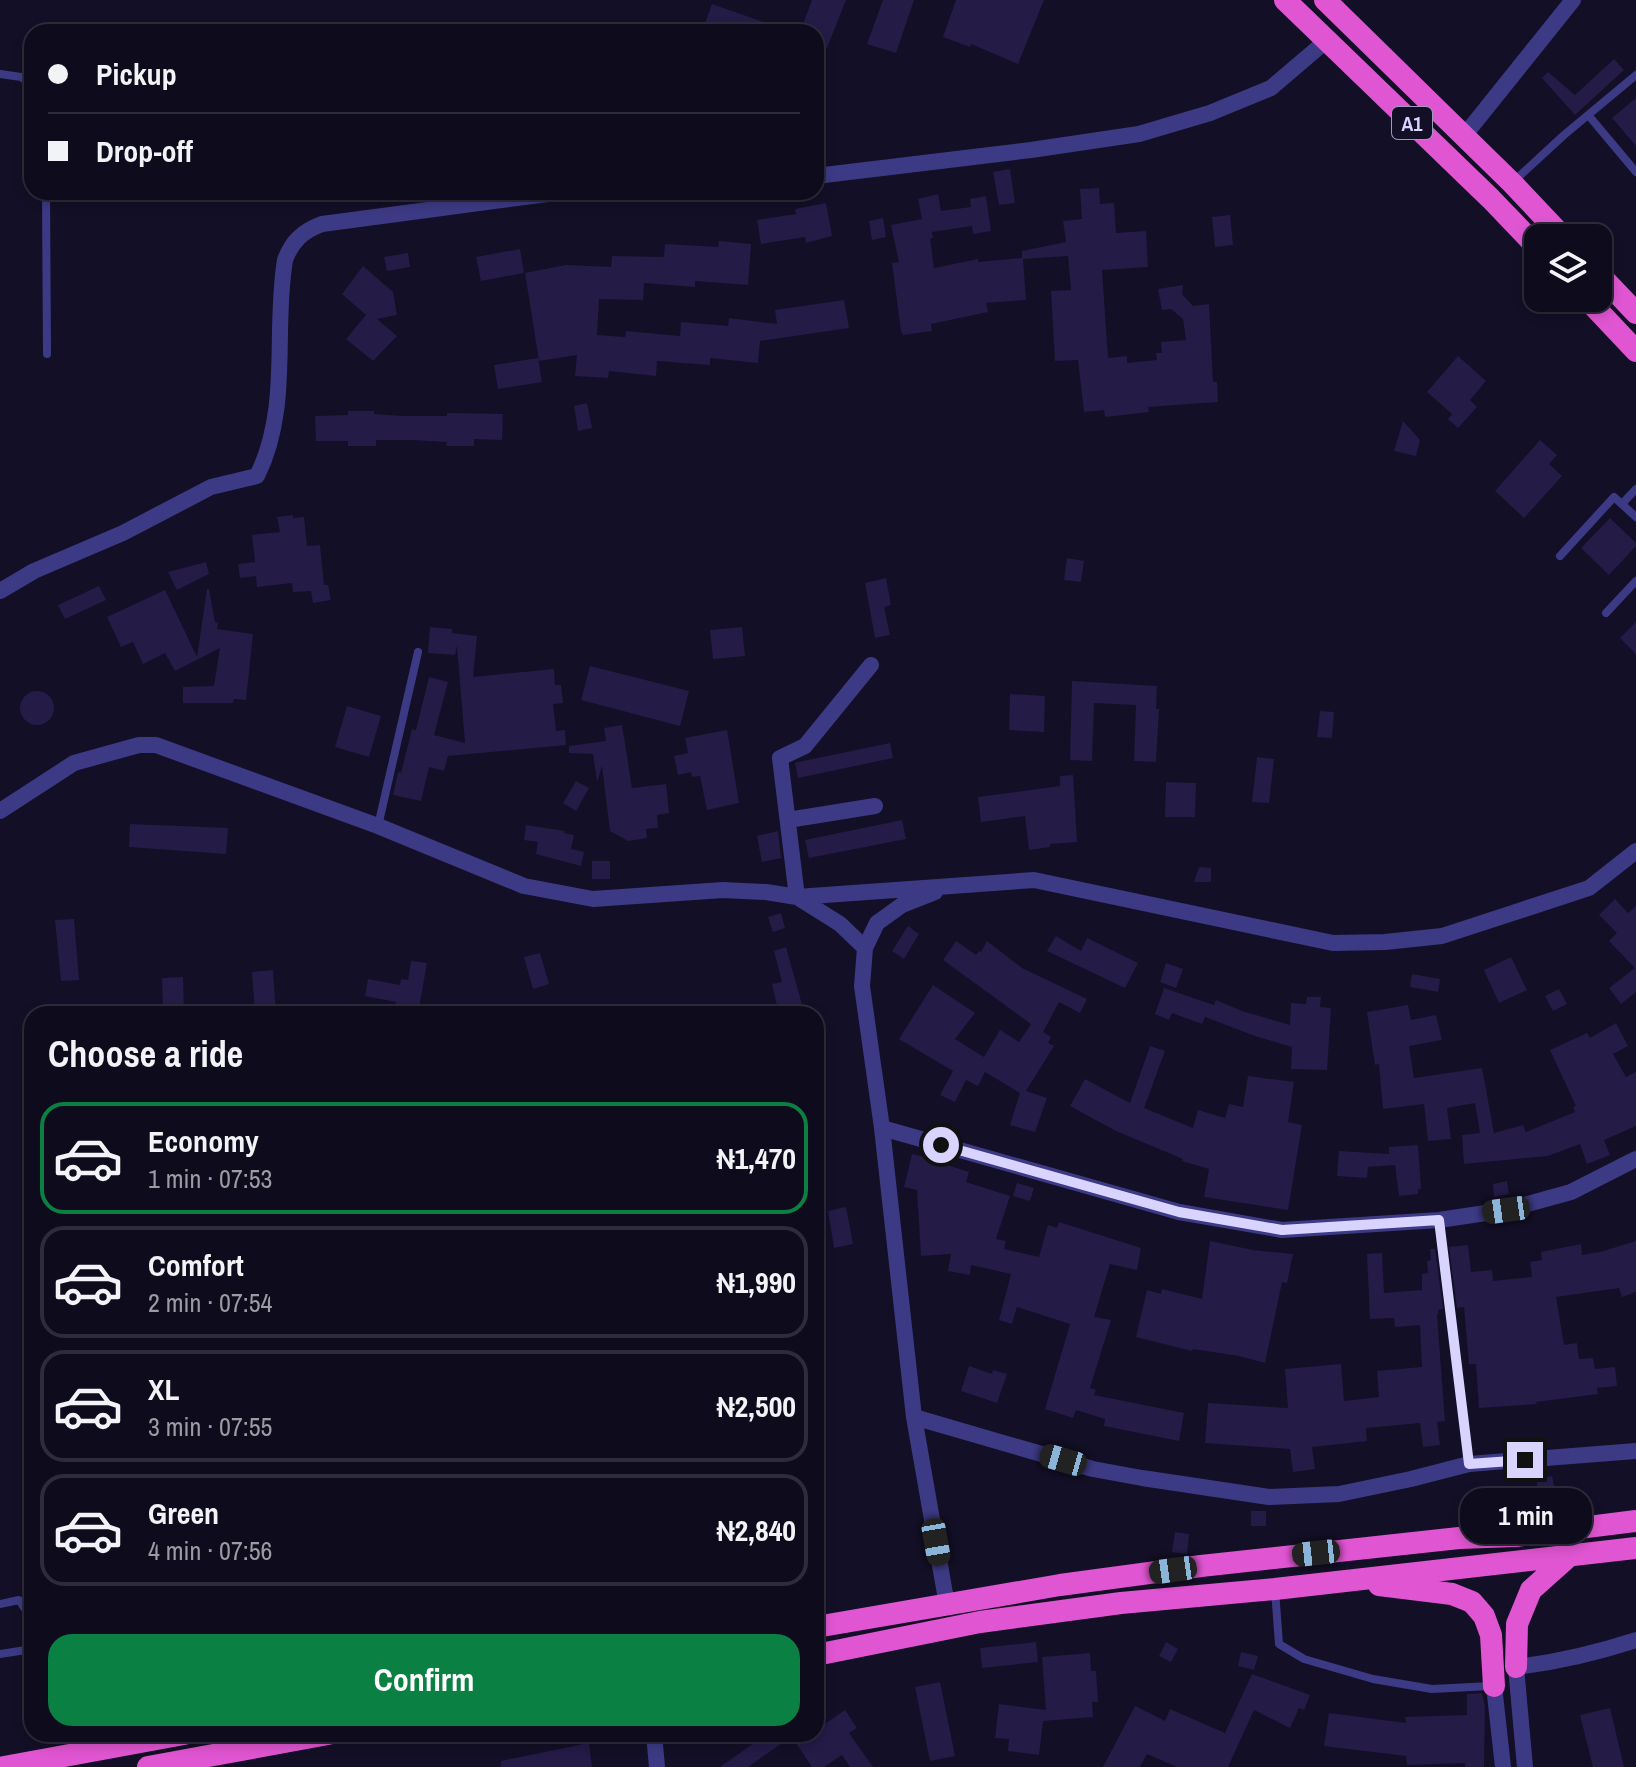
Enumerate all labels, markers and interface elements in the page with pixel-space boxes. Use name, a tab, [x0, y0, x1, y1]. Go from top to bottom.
text: Pickup	[96, 54, 177, 94]
road number: A1	[1392, 107, 1432, 139]
text: Drop-off	[96, 131, 193, 171]
map controls	[1524, 224, 1612, 312]
button: layers	[1524, 224, 1612, 312]
text: Choose a ride	[48, 1030, 243, 1078]
text: Economy	[148, 1121, 259, 1161]
icon: car	[52, 1122, 124, 1194]
route start	[923, 1127, 959, 1163]
text: ₦1,470	[717, 1138, 796, 1178]
text: 1 min · 07:53	[148, 1161, 272, 1196]
car	[1481, 1195, 1531, 1225]
text: Comfort	[148, 1245, 244, 1285]
icon: car	[52, 1246, 124, 1318]
text: ₦1,990	[717, 1262, 796, 1302]
text: 2 min · 07:54	[148, 1285, 272, 1320]
text: XL	[148, 1369, 179, 1409]
icon: car	[52, 1370, 124, 1442]
text: ₦2,500	[717, 1386, 796, 1426]
text: 3 min · 07:55	[148, 1409, 272, 1444]
car	[1037, 1442, 1089, 1478]
route end	[1507, 1442, 1543, 1478]
callout: 1 min	[1459, 1488, 1591, 1544]
text: Green	[148, 1493, 219, 1533]
icon: car	[52, 1494, 124, 1566]
text: 1 min	[1498, 1498, 1554, 1533]
text: ₦2,840	[717, 1510, 796, 1550]
car	[920, 1516, 952, 1568]
text: 4 min · 07:56	[148, 1533, 272, 1568]
car	[1291, 1539, 1341, 1567]
car	[1148, 1555, 1198, 1585]
button: Confirm	[48, 1634, 800, 1726]

